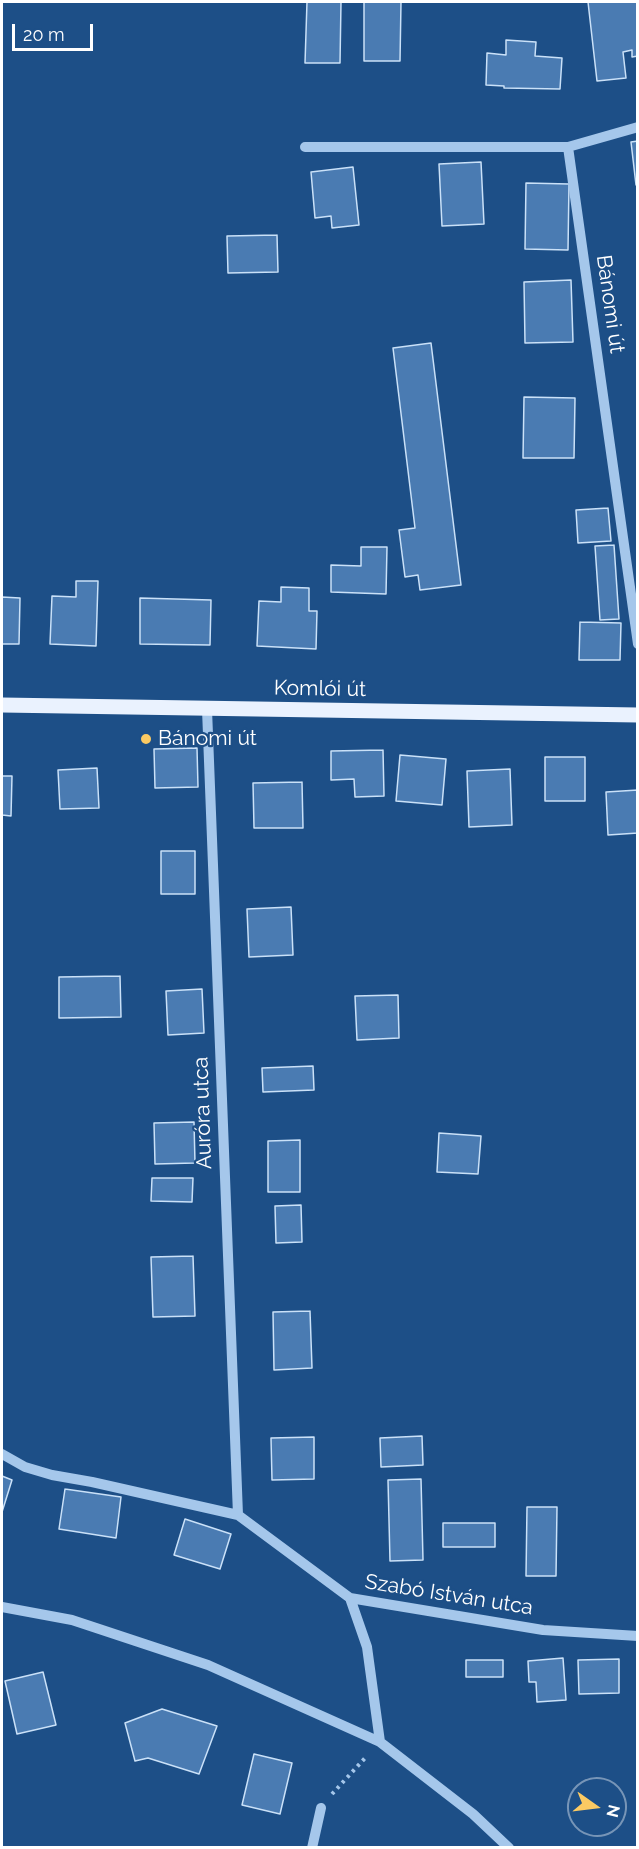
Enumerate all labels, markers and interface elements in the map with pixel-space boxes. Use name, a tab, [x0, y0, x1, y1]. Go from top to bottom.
scale bar	[15, 12, 96, 50]
text: 20 m	[23, 24, 65, 45]
street label: Bánomi út	[591, 253, 629, 355]
street label: Komlói út	[274, 676, 366, 702]
place label: Bánomi út	[158, 726, 257, 752]
marker: Bánomi út	[139, 732, 153, 746]
street label: Auróra utca	[188, 1056, 218, 1170]
street label: Szabó István utca	[363, 1569, 535, 1621]
north arrow	[567, 1777, 627, 1837]
text: N	[602, 1803, 624, 1819]

